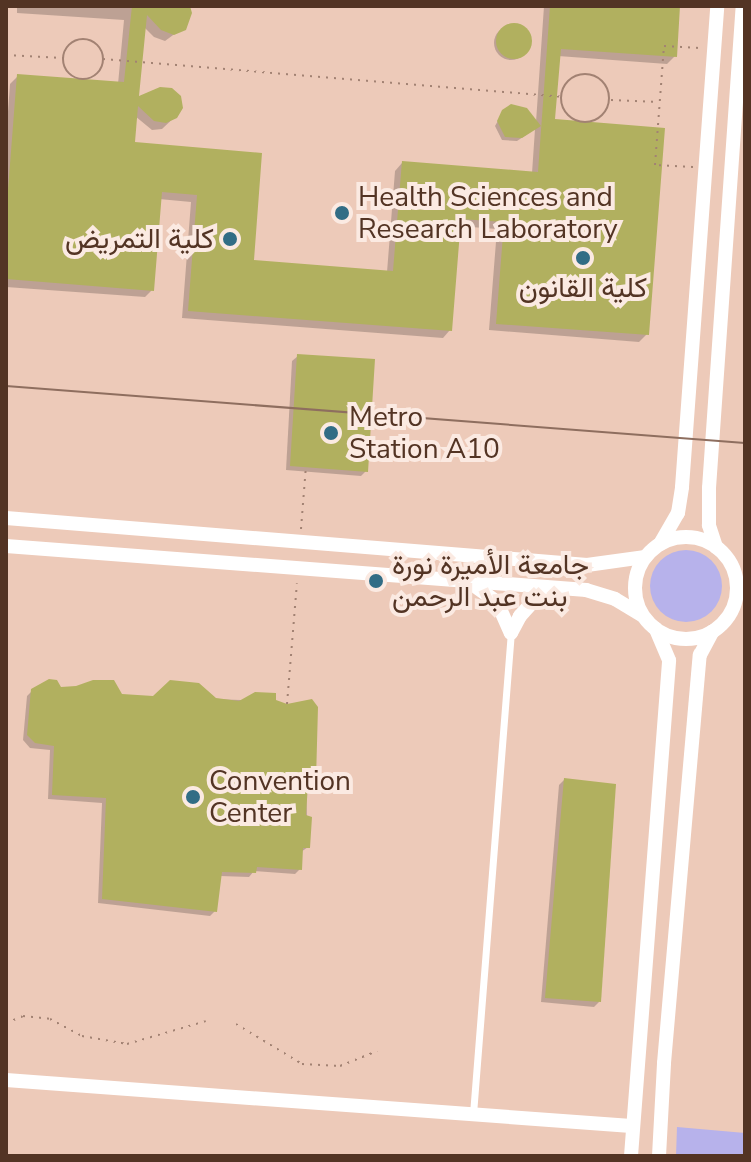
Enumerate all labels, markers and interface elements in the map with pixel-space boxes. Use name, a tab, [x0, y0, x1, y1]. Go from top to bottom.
place label: Health Sciences and Research Laboratory	[358, 180, 618, 246]
marker: Health Sciences and Research Laboratory	[333, 204, 351, 222]
place label: كلية التمريض	[65, 222, 214, 256]
marker: كلية التمريض	[221, 230, 239, 248]
marker: كلية القانون	[574, 249, 592, 267]
place label: كلية القانون	[519, 271, 647, 305]
place label: Metro Station A10	[349, 400, 500, 466]
marker: Metro Station A10	[320, 422, 342, 444]
place label: جامعة الأميرة نورة بنت عبد الرحمن	[392, 548, 589, 614]
marker: جامعة الأميرة نورة بنت عبد الرحمن	[367, 572, 385, 590]
place label: Convention Center	[209, 764, 351, 830]
marker: Convention Center	[184, 788, 202, 806]

